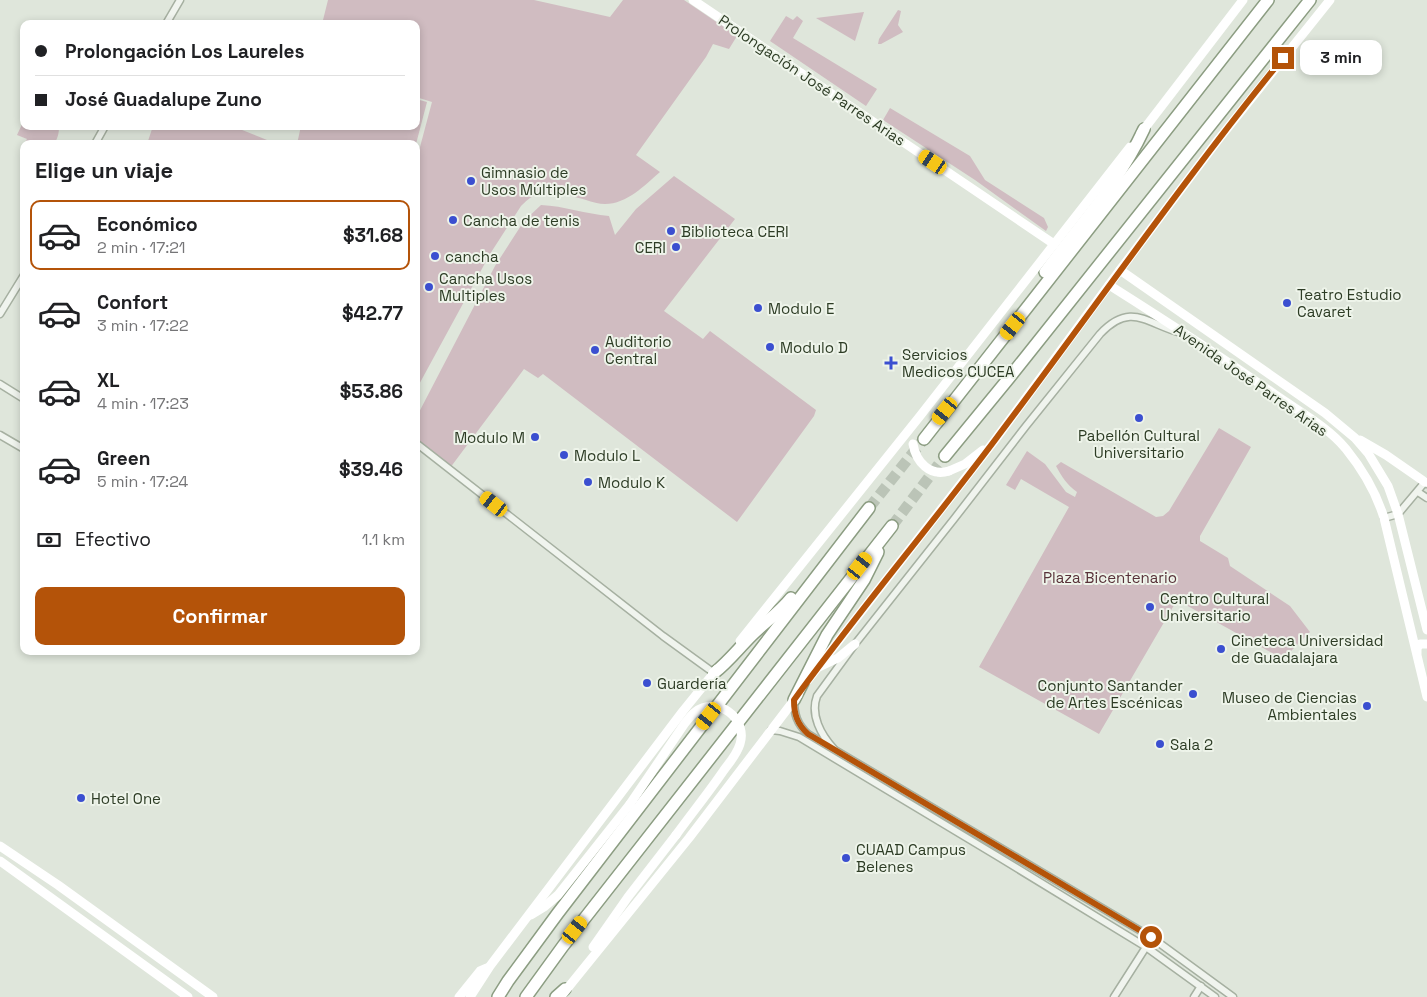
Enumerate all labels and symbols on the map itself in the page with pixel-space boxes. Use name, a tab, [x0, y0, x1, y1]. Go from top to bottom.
street label: Prolongación José Parres Arias	[715, 10, 909, 150]
callout: 3 min	[1300, 40, 1383, 76]
route end	[1272, 47, 1294, 69]
car	[916, 147, 949, 177]
place label: Gimnasio de Usos Múltiples	[481, 163, 587, 199]
marker: Gimnasio de Usos Múltiples	[465, 175, 477, 187]
place label: Cancha de tenis	[463, 211, 580, 230]
marker: Cancha de tenis	[447, 214, 459, 226]
place label: Biblioteca CERI	[681, 222, 789, 241]
marker: Biblioteca CERI	[665, 225, 677, 237]
place label: CERI	[635, 238, 666, 257]
marker: CERI	[670, 241, 682, 253]
place label: cancha	[445, 247, 499, 266]
marker: cancha	[429, 250, 441, 262]
place label: Cancha Usos Multiples	[439, 269, 532, 305]
marker: Cancha Usos Multiples	[423, 281, 435, 293]
place label: Teatro Estudio Cavaret	[1297, 285, 1402, 321]
marker: Teatro Estudio Cavaret	[1281, 297, 1293, 309]
place label: Modulo E	[768, 299, 834, 318]
marker: Modulo E	[752, 302, 764, 314]
car	[997, 310, 1028, 342]
street label: Avenida José Parres Arias	[1170, 320, 1332, 440]
place label: Auditorio Central	[605, 332, 671, 368]
place label: Modulo D	[780, 338, 848, 357]
marker: Modulo D	[764, 341, 776, 353]
marker: Auditorio Central	[589, 344, 601, 356]
place label: Servicios Medicos CUCEA	[902, 345, 1015, 381]
marker: Servicios Medicos CUCEA	[884, 356, 898, 370]
car	[929, 395, 960, 427]
marker: Pabellón Cultural Universitario	[1133, 412, 1145, 424]
place label: Pabellón Cultural Universitario	[1078, 426, 1200, 462]
place label: Modulo M	[454, 428, 525, 447]
marker: Modulo M	[529, 431, 541, 443]
place label: Modulo L	[574, 446, 640, 465]
marker: Modulo L	[558, 449, 570, 461]
place label: Modulo K	[598, 473, 665, 492]
marker: Modulo K	[582, 476, 594, 488]
car	[477, 489, 510, 519]
car	[844, 550, 875, 582]
park label: Plaza Bicentenario	[1043, 568, 1177, 587]
place label: Centro Cultural Universitario	[1160, 589, 1269, 625]
marker: Centro Cultural Universitario	[1144, 601, 1156, 613]
place label: Cineteca Universidad de Guadalajara	[1231, 631, 1383, 667]
marker: Cineteca Universidad de Guadalajara	[1215, 643, 1227, 655]
place label: Guardería	[657, 674, 727, 693]
place label: Conjunto Santander de Artes Escénicas	[1038, 676, 1183, 712]
marker: Guardería	[641, 677, 653, 689]
marker: Conjunto Santander de Artes Escénicas	[1187, 688, 1199, 700]
place label: Museo de Ciencias Ambientales	[1222, 688, 1357, 724]
car	[693, 700, 724, 732]
marker: Museo de Ciencias Ambientales	[1361, 700, 1373, 712]
place label: Sala 2	[1170, 735, 1213, 754]
marker: Sala 2	[1154, 738, 1166, 750]
place label: Hotel One	[91, 789, 161, 808]
marker: Hotel One	[75, 792, 87, 804]
place label: CUAAD Campus Belenes	[856, 840, 966, 876]
marker: CUAAD Campus Belenes	[840, 852, 852, 864]
car	[559, 914, 590, 946]
route start	[1140, 926, 1162, 948]

